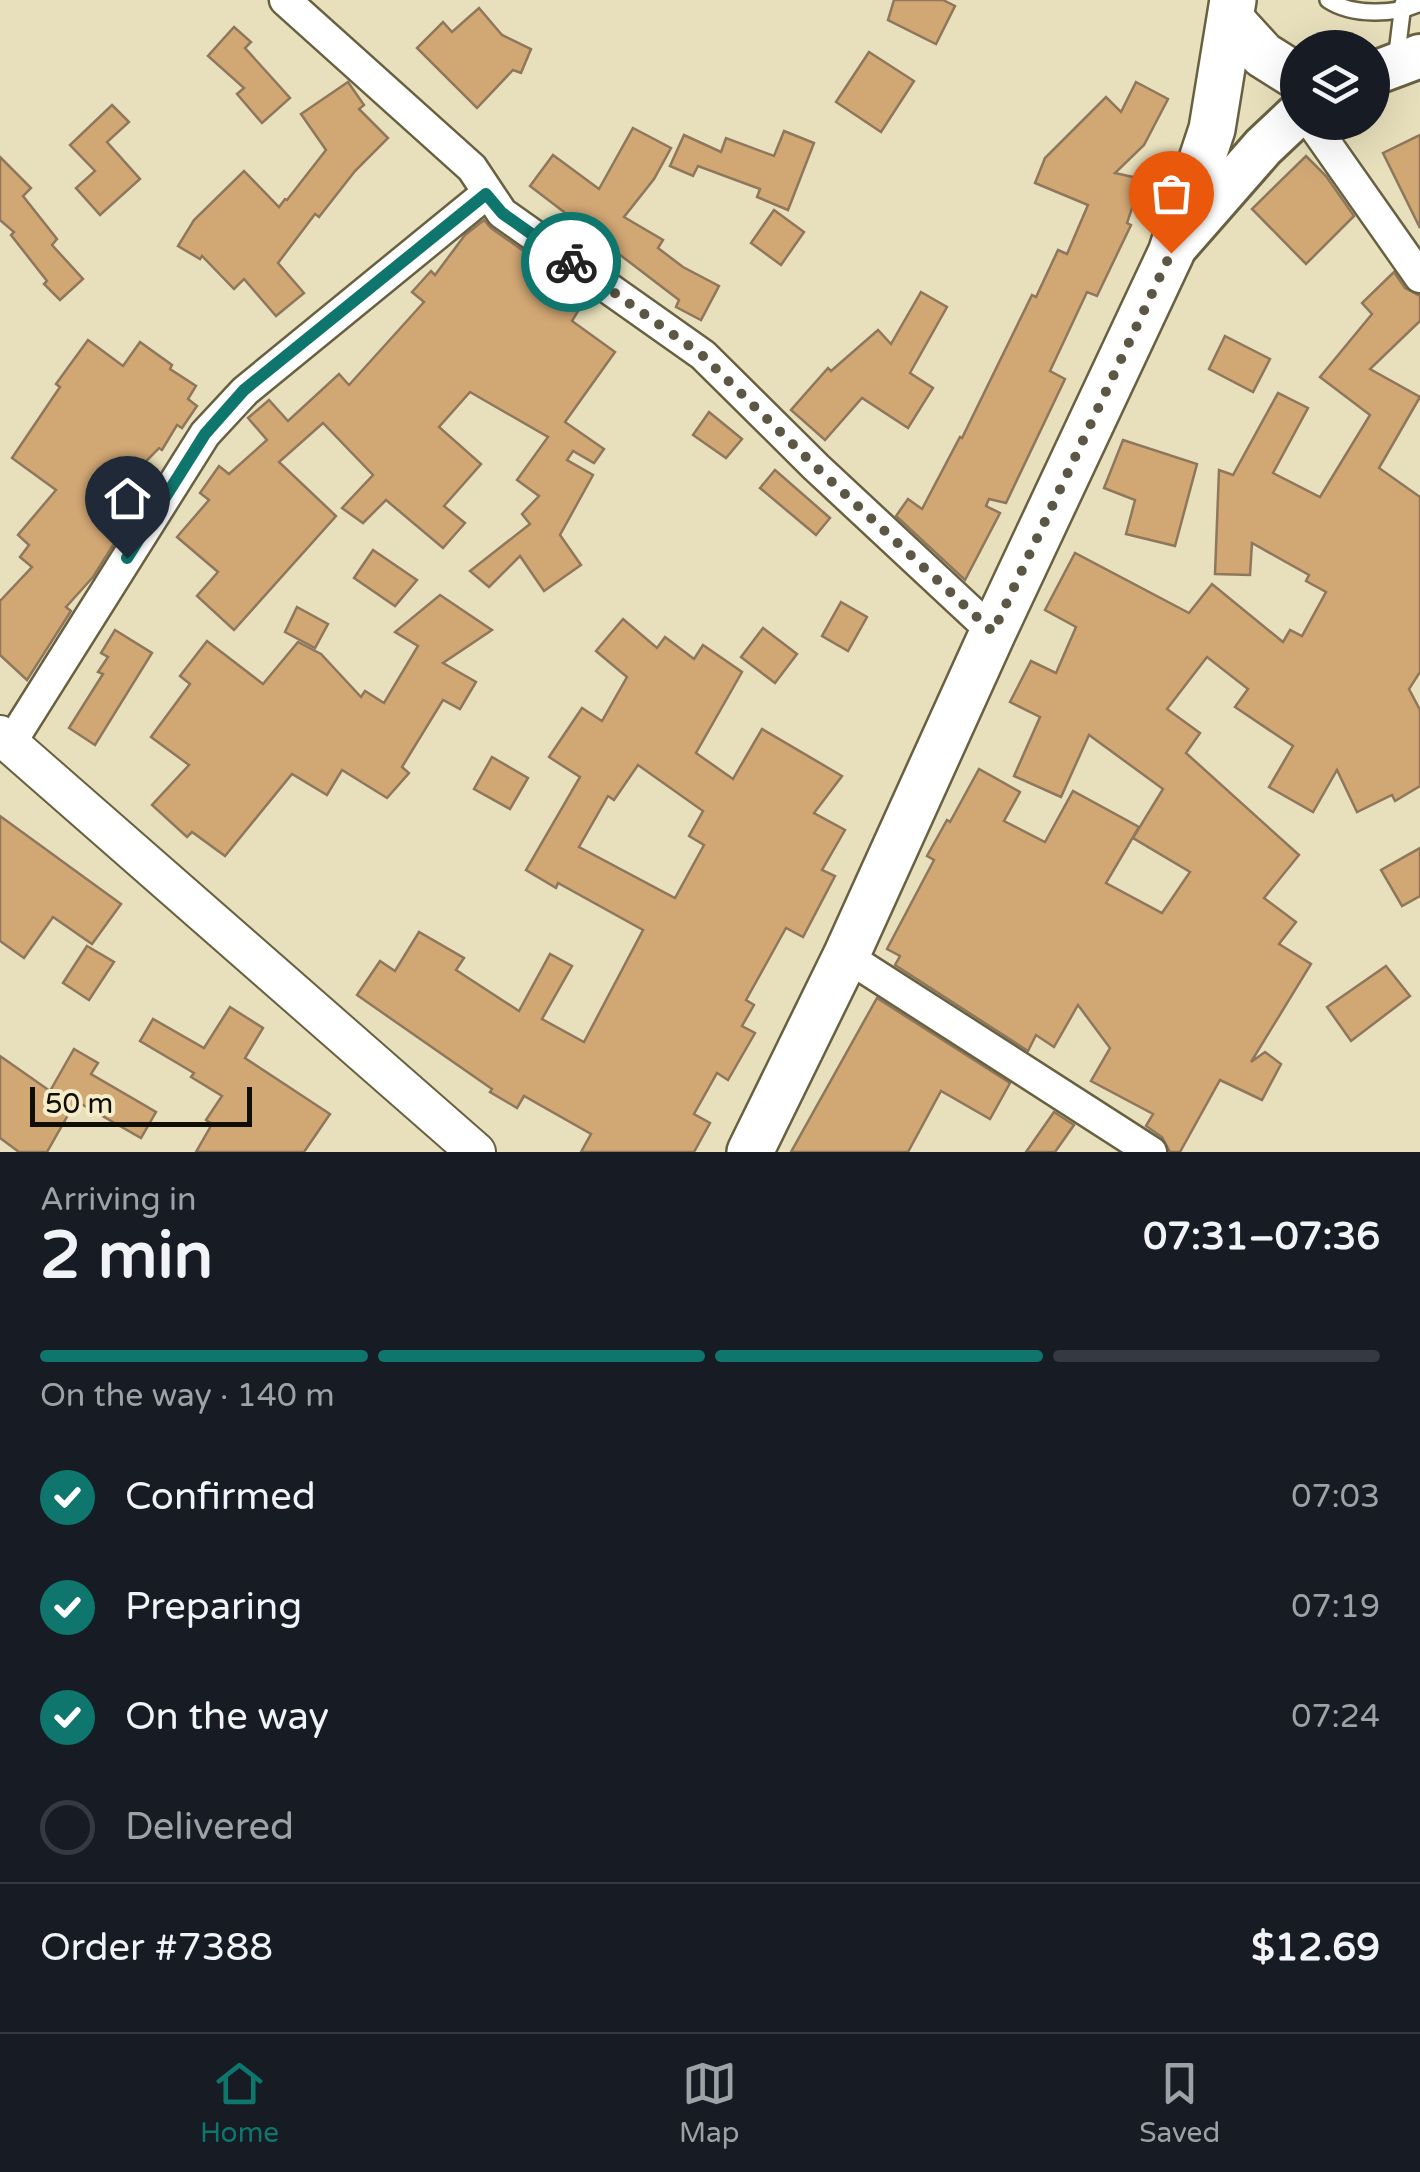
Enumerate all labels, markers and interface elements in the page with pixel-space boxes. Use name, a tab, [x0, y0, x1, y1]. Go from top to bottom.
map controls	[1280, 30, 1390, 140]
button: layers	[1280, 30, 1390, 140]
pin	[1129, 151, 1214, 254]
icon: bag	[1144, 166, 1199, 221]
courier	[521, 212, 621, 312]
icon: bike	[544, 235, 599, 290]
pin	[85, 456, 170, 559]
icon: home	[100, 471, 155, 526]
scale bar	[30, 1082, 252, 1126]
text: 50 m	[45, 1087, 113, 1121]
text: Arriving in	[40, 1181, 197, 1219]
text: 07:31–07:36	[1143, 1214, 1380, 1260]
text: 2 min	[40, 1217, 213, 1296]
text: On the way · 140 m	[40, 1377, 335, 1415]
icon: check	[40, 1470, 95, 1525]
text: Confirmed	[125, 1474, 316, 1520]
text: 07:03	[1291, 1478, 1380, 1516]
icon: check	[40, 1580, 95, 1635]
text: Preparing	[125, 1584, 302, 1630]
text: 07:19	[1291, 1588, 1380, 1626]
icon: check	[40, 1690, 95, 1745]
text: On the way	[125, 1694, 329, 1740]
text: 07:24	[1291, 1698, 1380, 1736]
text: Delivered	[125, 1804, 294, 1850]
text: Order #7388	[40, 1925, 273, 1971]
text: $12.69	[1251, 1925, 1380, 1971]
tab: Home	[200, 2056, 279, 2150]
tab: Map	[679, 2056, 739, 2150]
tab: Saved	[1139, 2056, 1220, 2150]

